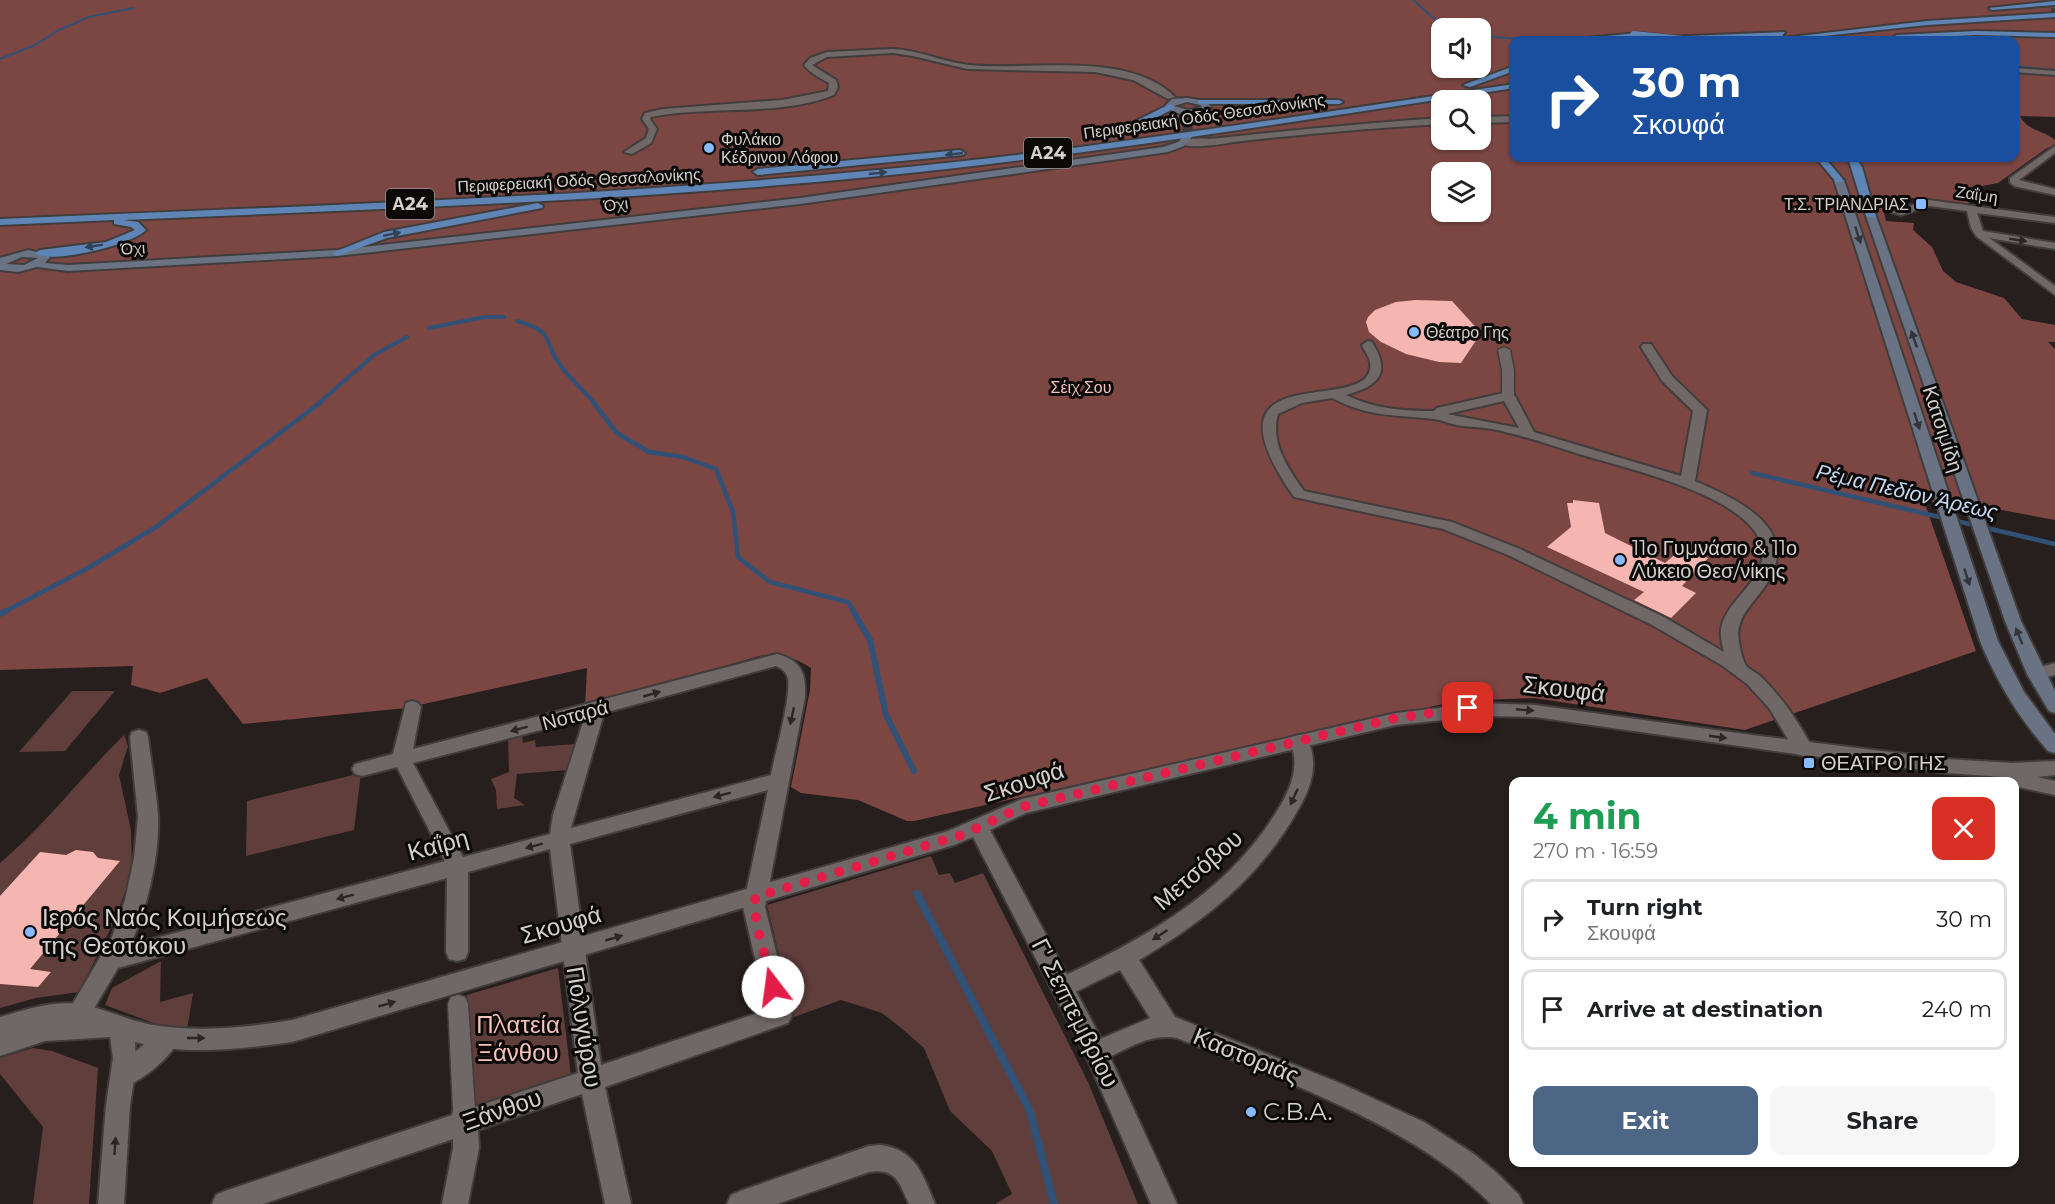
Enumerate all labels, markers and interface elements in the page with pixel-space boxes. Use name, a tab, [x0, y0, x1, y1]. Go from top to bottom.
map controls	[1431, 18, 1491, 222]
button: sound	[1431, 18, 1491, 78]
text: 30 m	[1632, 56, 1741, 108]
icon: right	[1533, 60, 1611, 138]
street label: Περιφερειακή Οδός Θεσσαλονίκης	[1082, 90, 1326, 143]
button: search	[1431, 90, 1491, 150]
text: Σκουφά	[1632, 108, 1725, 141]
place label: Φυλάκιο Κέδρινου Λόφου	[721, 130, 838, 167]
road number: Α24	[1024, 138, 1072, 168]
marker: Φυλάκιο Κέδρινου Λόφου	[702, 141, 716, 155]
one-way arrow	[945, 149, 964, 159]
button: layers	[1431, 162, 1491, 222]
street label: Περιφερειακή Οδός Θεσσαλονίκης	[457, 165, 701, 196]
one-way arrow	[868, 168, 887, 178]
street label: Ζαΐμη	[1955, 182, 1999, 207]
road number: Α24	[386, 189, 434, 219]
street label: Όχι	[602, 194, 630, 216]
place label: Τ.Σ. ΤΡΙΑΝΔΡΙΑΣ	[1784, 195, 1909, 214]
marker: Τ.Σ. ΤΡΙΑΝΔΡΙΑΣ	[1914, 197, 1928, 211]
one-way arrow	[1853, 226, 1863, 244]
one-way arrow	[382, 229, 401, 238]
one-way arrow	[2008, 236, 2027, 245]
street label: Όχι	[119, 238, 146, 259]
one-way arrow	[85, 242, 104, 251]
place label: Θέατρο Γης	[1426, 323, 1509, 342]
marker: Θέατρο Γης	[1407, 325, 1421, 339]
one-way arrow	[1908, 330, 1918, 348]
park label: Σέιχ Σου	[1051, 378, 1111, 397]
street label: Κατσιμίδη	[1918, 383, 1968, 475]
one-way arrow	[1913, 412, 1922, 430]
water label: Ρέμα Πεδίον Άρεως	[1814, 458, 2001, 525]
place label: 11ο Γυμνάσιο & 11ο Λύκειο Θεσ/νίκης	[1632, 536, 1797, 583]
marker: 11ο Γυμνάσιο & 11ο Λύκειο Θεσ/νίκης	[1613, 553, 1627, 567]
one-way arrow	[1963, 568, 1972, 586]
one-way arrow	[2014, 627, 2023, 645]
street label: Σκουφά	[1521, 669, 1607, 708]
pin	[1442, 682, 1493, 733]
one-way arrow	[643, 689, 661, 698]
icon: arrive	[1451, 691, 1484, 724]
street label: Νοταρά	[539, 695, 611, 735]
one-way arrow	[1516, 705, 1535, 715]
one-way arrow	[787, 707, 796, 726]
one-way arrow	[510, 725, 528, 735]
one-way arrow	[1709, 733, 1728, 742]
place label: ΘΕΑΤΡΟ ΓΗΣ	[1821, 751, 1946, 775]
street label: Σκουφά	[980, 755, 1068, 808]
marker: ΘΕΑΤΡΟ ΓΗΣ	[1802, 756, 1816, 770]
one-way arrow	[1289, 789, 1298, 806]
one-way arrow	[713, 791, 731, 800]
text: 4 min	[1533, 794, 1641, 838]
button: close	[1932, 797, 1995, 860]
street label: Καΐρη	[404, 822, 472, 867]
street label: Μετσόβου	[1147, 823, 1248, 916]
text: 270 m · 16:59	[1533, 839, 1658, 863]
one-way arrow	[524, 842, 542, 851]
one-way arrow	[336, 893, 354, 902]
text: Turn right	[1587, 894, 1702, 921]
street label: Σκουφά	[517, 899, 605, 950]
place label: Ιερός Ναός Κοιμήσεως της Θεοτόκου	[42, 903, 286, 960]
icon: right	[1536, 903, 1569, 936]
text: 30 m	[1936, 906, 1992, 933]
text: Σκουφά	[1587, 921, 1656, 945]
marker: Ιερός Ναός Κοιμήσεως της Θεοτόκου	[23, 925, 37, 939]
one-way arrow	[1152, 930, 1169, 941]
one-way arrow	[605, 932, 624, 942]
street label: Γ' Σεπτεμβρίου	[1026, 934, 1125, 1092]
position arrow	[741, 955, 805, 1019]
street label: Πολυγύρου	[561, 964, 608, 1089]
icon: arrive	[1536, 993, 1569, 1026]
text: Arrive at destination	[1587, 996, 1823, 1023]
text: 240 m	[1922, 996, 1992, 1023]
one-way arrow	[378, 999, 396, 1008]
park label: Πλατεία Ξάνθου	[476, 1010, 560, 1067]
street label: Καστοριάς	[1189, 1021, 1303, 1090]
one-way arrow	[187, 1033, 206, 1043]
street label: Ξάνθου	[459, 1083, 545, 1136]
button: Exit	[1533, 1086, 1758, 1155]
button: Share	[1770, 1086, 1995, 1155]
place label: C.B.A.	[1263, 1097, 1333, 1126]
marker: C.B.A.	[1244, 1105, 1258, 1119]
one-way arrow	[110, 1136, 120, 1155]

